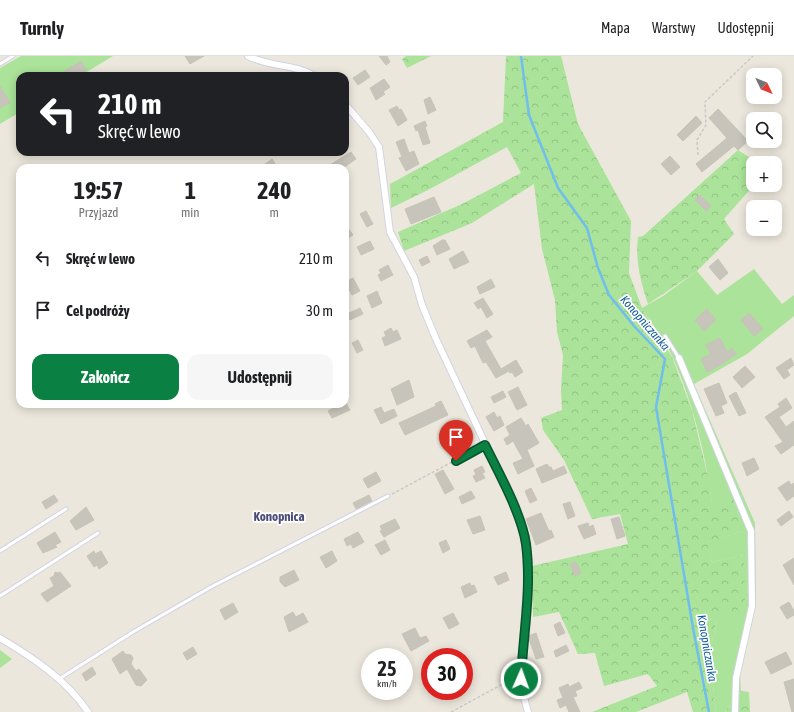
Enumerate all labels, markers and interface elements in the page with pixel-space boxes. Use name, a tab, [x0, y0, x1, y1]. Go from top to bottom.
text: Turnly	[20, 17, 64, 39]
text: Mapa	[601, 20, 630, 36]
text: Warstwy	[652, 20, 695, 36]
text: Udostępnij	[717, 20, 774, 36]
north arrow	[746, 68, 782, 104]
map controls	[746, 68, 782, 236]
icon: left	[32, 88, 84, 140]
text: 210 m	[98, 88, 161, 120]
button: search	[746, 112, 782, 148]
text: Skręć w lewo	[98, 121, 181, 142]
button: +	[746, 156, 782, 192]
text: 19:57	[74, 177, 123, 204]
text: 1	[185, 177, 196, 204]
text: 240	[257, 177, 291, 204]
button: −	[746, 200, 782, 236]
text: Przyjazd	[78, 205, 118, 220]
text: min	[181, 205, 200, 220]
text: m	[270, 205, 279, 220]
icon: left	[32, 247, 54, 269]
text: Skręć w lewo	[66, 250, 135, 267]
text: 210 m	[299, 250, 333, 267]
water label: Konopniczanka	[618, 293, 673, 353]
icon: arrive	[32, 299, 54, 321]
text: Cel podróży	[66, 302, 130, 319]
text: 30 m	[306, 302, 333, 319]
button: Zakończ	[32, 354, 179, 400]
button: Udostępnij	[187, 354, 333, 400]
pin	[439, 420, 473, 461]
icon: arrive	[445, 426, 467, 448]
district label: Konopnica	[254, 509, 304, 524]
water label: Konopniczanka	[694, 613, 720, 683]
speed limit sign: 30	[421, 648, 473, 700]
text: 25	[378, 657, 396, 680]
position arrow	[500, 658, 542, 700]
text: km/h	[377, 678, 397, 689]

